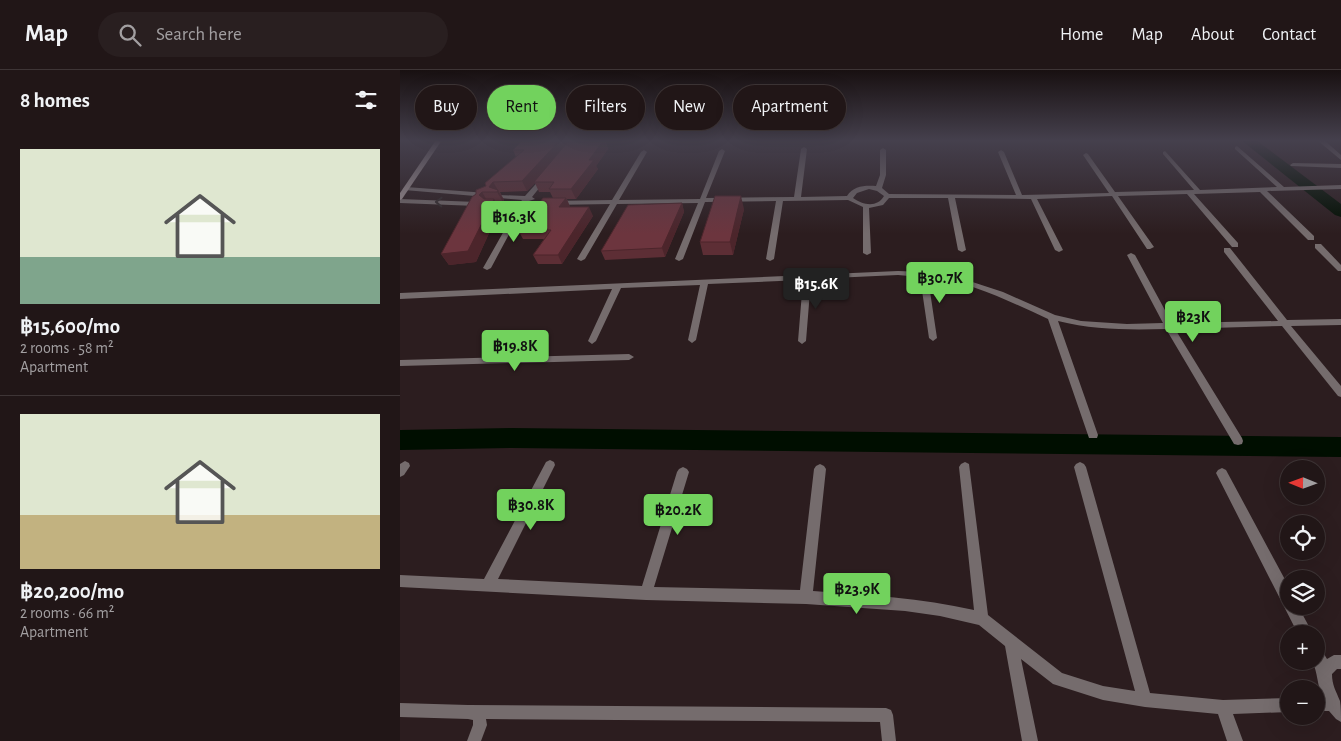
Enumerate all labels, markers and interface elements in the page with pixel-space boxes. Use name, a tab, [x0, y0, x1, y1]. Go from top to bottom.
search box	[98, 12, 448, 57]
icon: search	[116, 21, 144, 49]
text: Map	[25, 22, 68, 46]
text: Search here	[156, 25, 242, 44]
text: Home	[1060, 26, 1103, 44]
text: Map	[1131, 26, 1163, 44]
text: About	[1191, 26, 1234, 44]
text: Contact	[1262, 26, 1316, 44]
chip: Buy	[415, 85, 477, 130]
chip: Rent	[487, 85, 556, 130]
chip: Filters	[566, 85, 645, 130]
chip: New	[655, 85, 723, 130]
chip: Apartment	[733, 85, 846, 130]
icon: filters	[352, 86, 380, 114]
text: 8 homes	[20, 90, 90, 111]
icon: home	[155, 181, 245, 271]
one-way arrow	[434, 197, 442, 208]
pin: ฿16.3K	[473, 200, 555, 243]
text: ฿16.3K	[492, 209, 536, 225]
pin: ฿30.7K	[899, 262, 981, 304]
pin: ฿15.6K	[775, 268, 857, 310]
text: ฿30.7K	[917, 270, 963, 286]
text: ฿15.6K	[794, 276, 838, 292]
pin: ฿23K	[1163, 300, 1223, 343]
text: ฿23K	[1176, 309, 1210, 325]
text: ฿15,600/mo	[20, 316, 120, 337]
pin: ฿19.8K	[474, 330, 556, 372]
text: ฿19.8K	[493, 338, 537, 354]
text: 2 rooms · 58 m²	[20, 340, 114, 356]
text: Apartment	[20, 359, 88, 375]
icon: home	[155, 447, 245, 537]
north arrow	[1280, 460, 1325, 505]
map controls	[1280, 460, 1325, 725]
pin: ฿30.8K	[490, 488, 572, 531]
pin: ฿20.2K	[637, 494, 719, 536]
text: ฿30.8K	[508, 497, 554, 513]
text: ฿20.2K	[655, 502, 701, 518]
button: locate	[1280, 515, 1325, 560]
button: layers	[1280, 570, 1325, 615]
pin: ฿23.9K	[816, 572, 898, 615]
text: ฿20,200/mo	[20, 581, 124, 602]
text: ฿23.9K	[834, 581, 880, 597]
text: 2 rooms · 66 m²	[20, 605, 114, 621]
text: Apartment	[20, 624, 88, 640]
button: +	[1280, 625, 1325, 670]
button: −	[1280, 680, 1325, 725]

